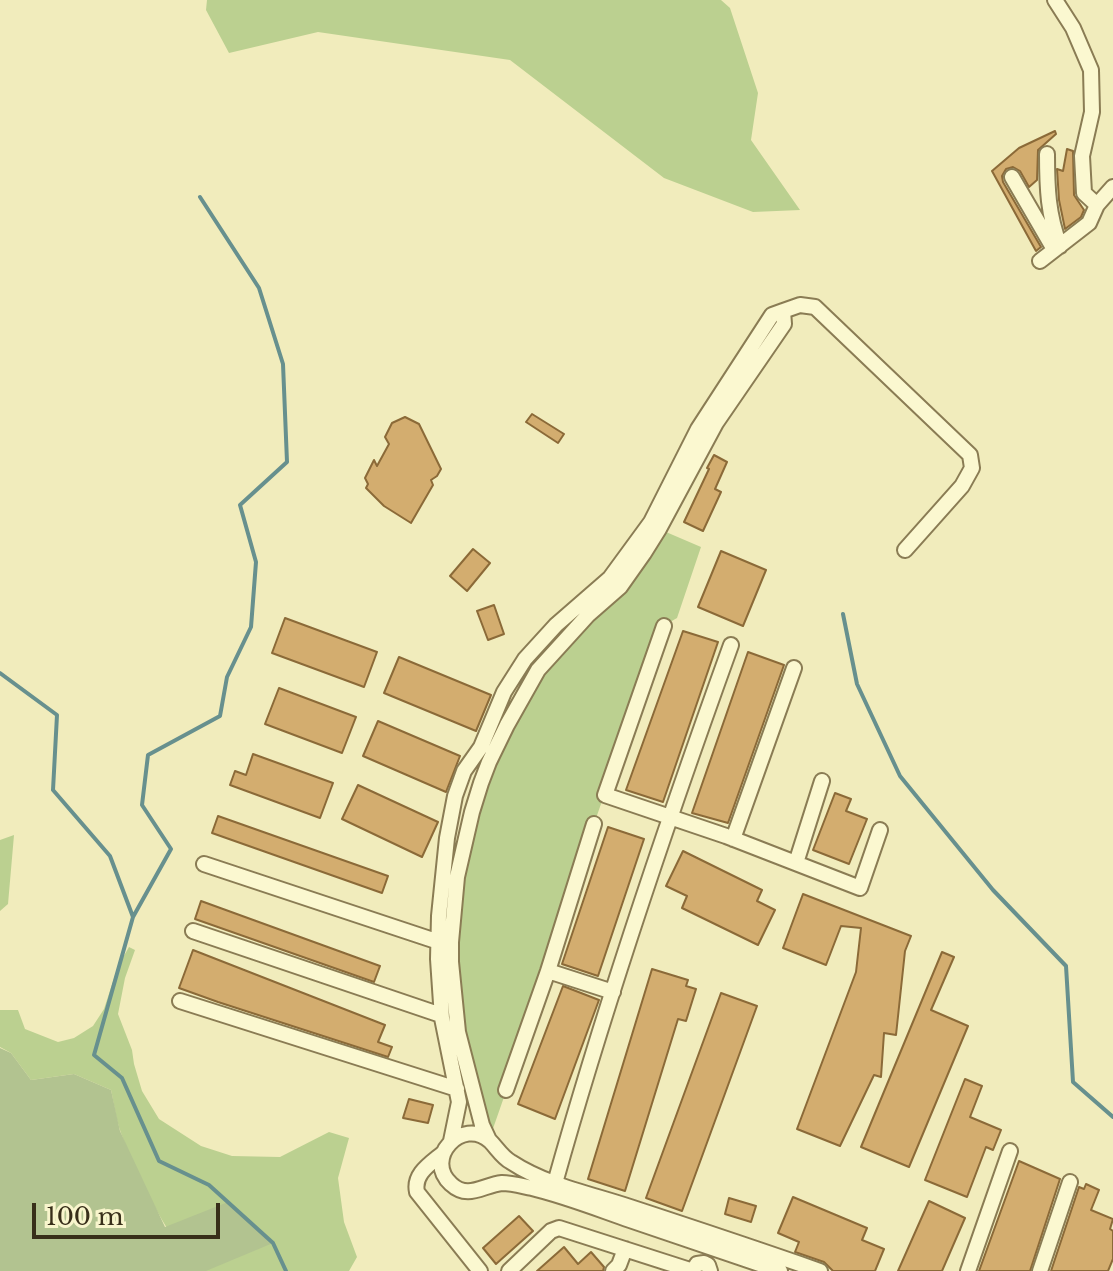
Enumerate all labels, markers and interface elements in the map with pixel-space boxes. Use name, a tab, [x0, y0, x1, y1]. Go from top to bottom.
scale bar	[36, 1187, 224, 1237]
text: 100 m	[46, 1202, 124, 1231]

